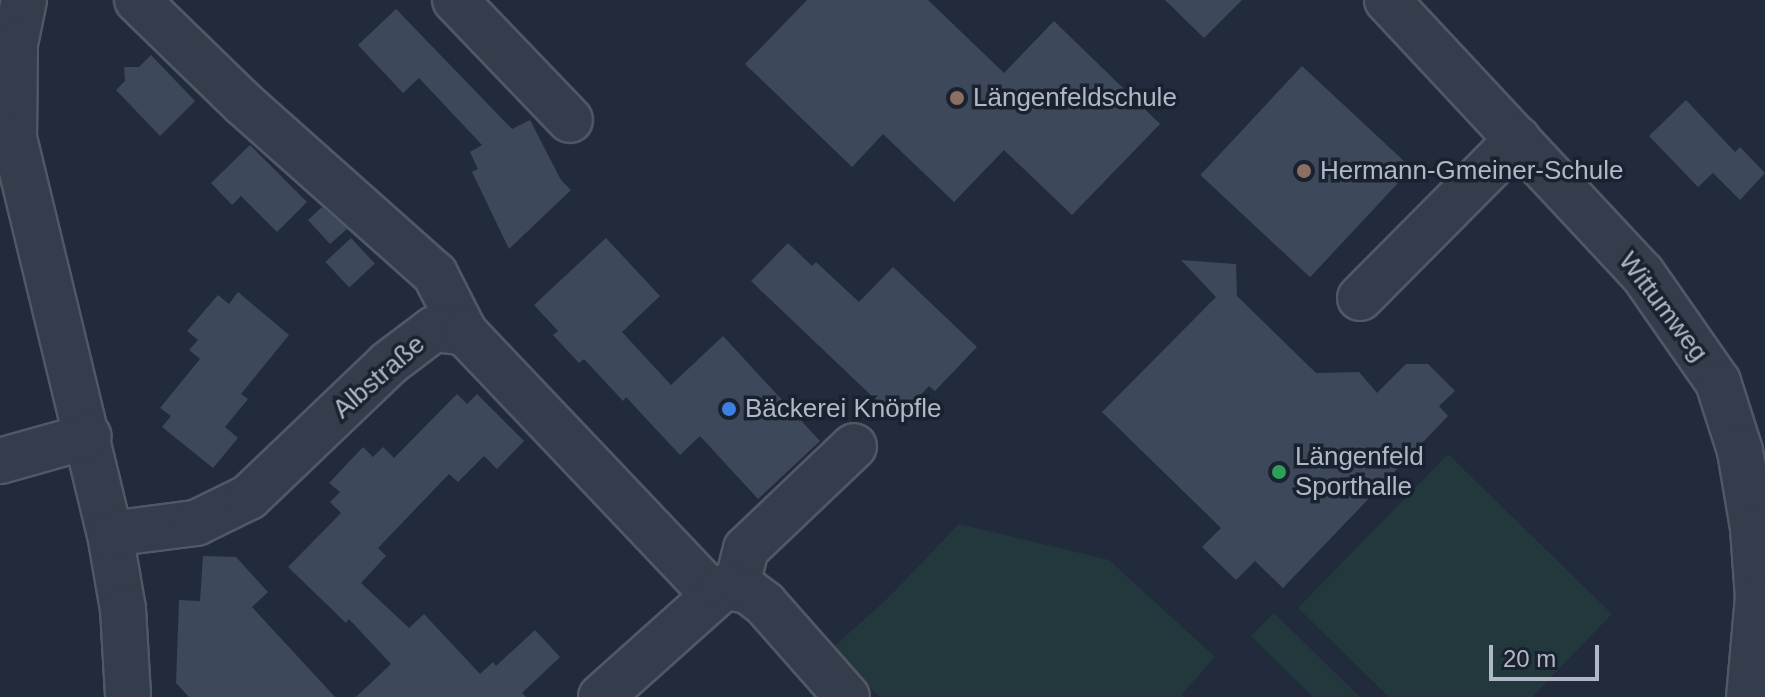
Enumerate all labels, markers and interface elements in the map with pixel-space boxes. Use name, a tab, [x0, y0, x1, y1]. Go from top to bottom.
place label: Längenfeldschule	[973, 82, 1177, 114]
marker: Längenfeldschule	[948, 89, 966, 107]
place label: Hermann-Gmeiner-Schule	[1320, 155, 1623, 187]
marker: Hermann-Gmeiner-Schule	[1295, 162, 1313, 180]
street label: Wittumweg	[1612, 246, 1714, 368]
street label: Albstraße	[327, 329, 431, 425]
place label: Bäckerei Knöpfle	[745, 393, 942, 425]
marker: Bäckerei Knöpfle	[720, 400, 738, 418]
place label: Längenfeld Sporthalle	[1295, 441, 1424, 502]
marker: Längenfeld Sporthalle	[1270, 463, 1288, 481]
scale bar	[1493, 629, 1603, 679]
text: 20 m	[1503, 645, 1556, 672]

